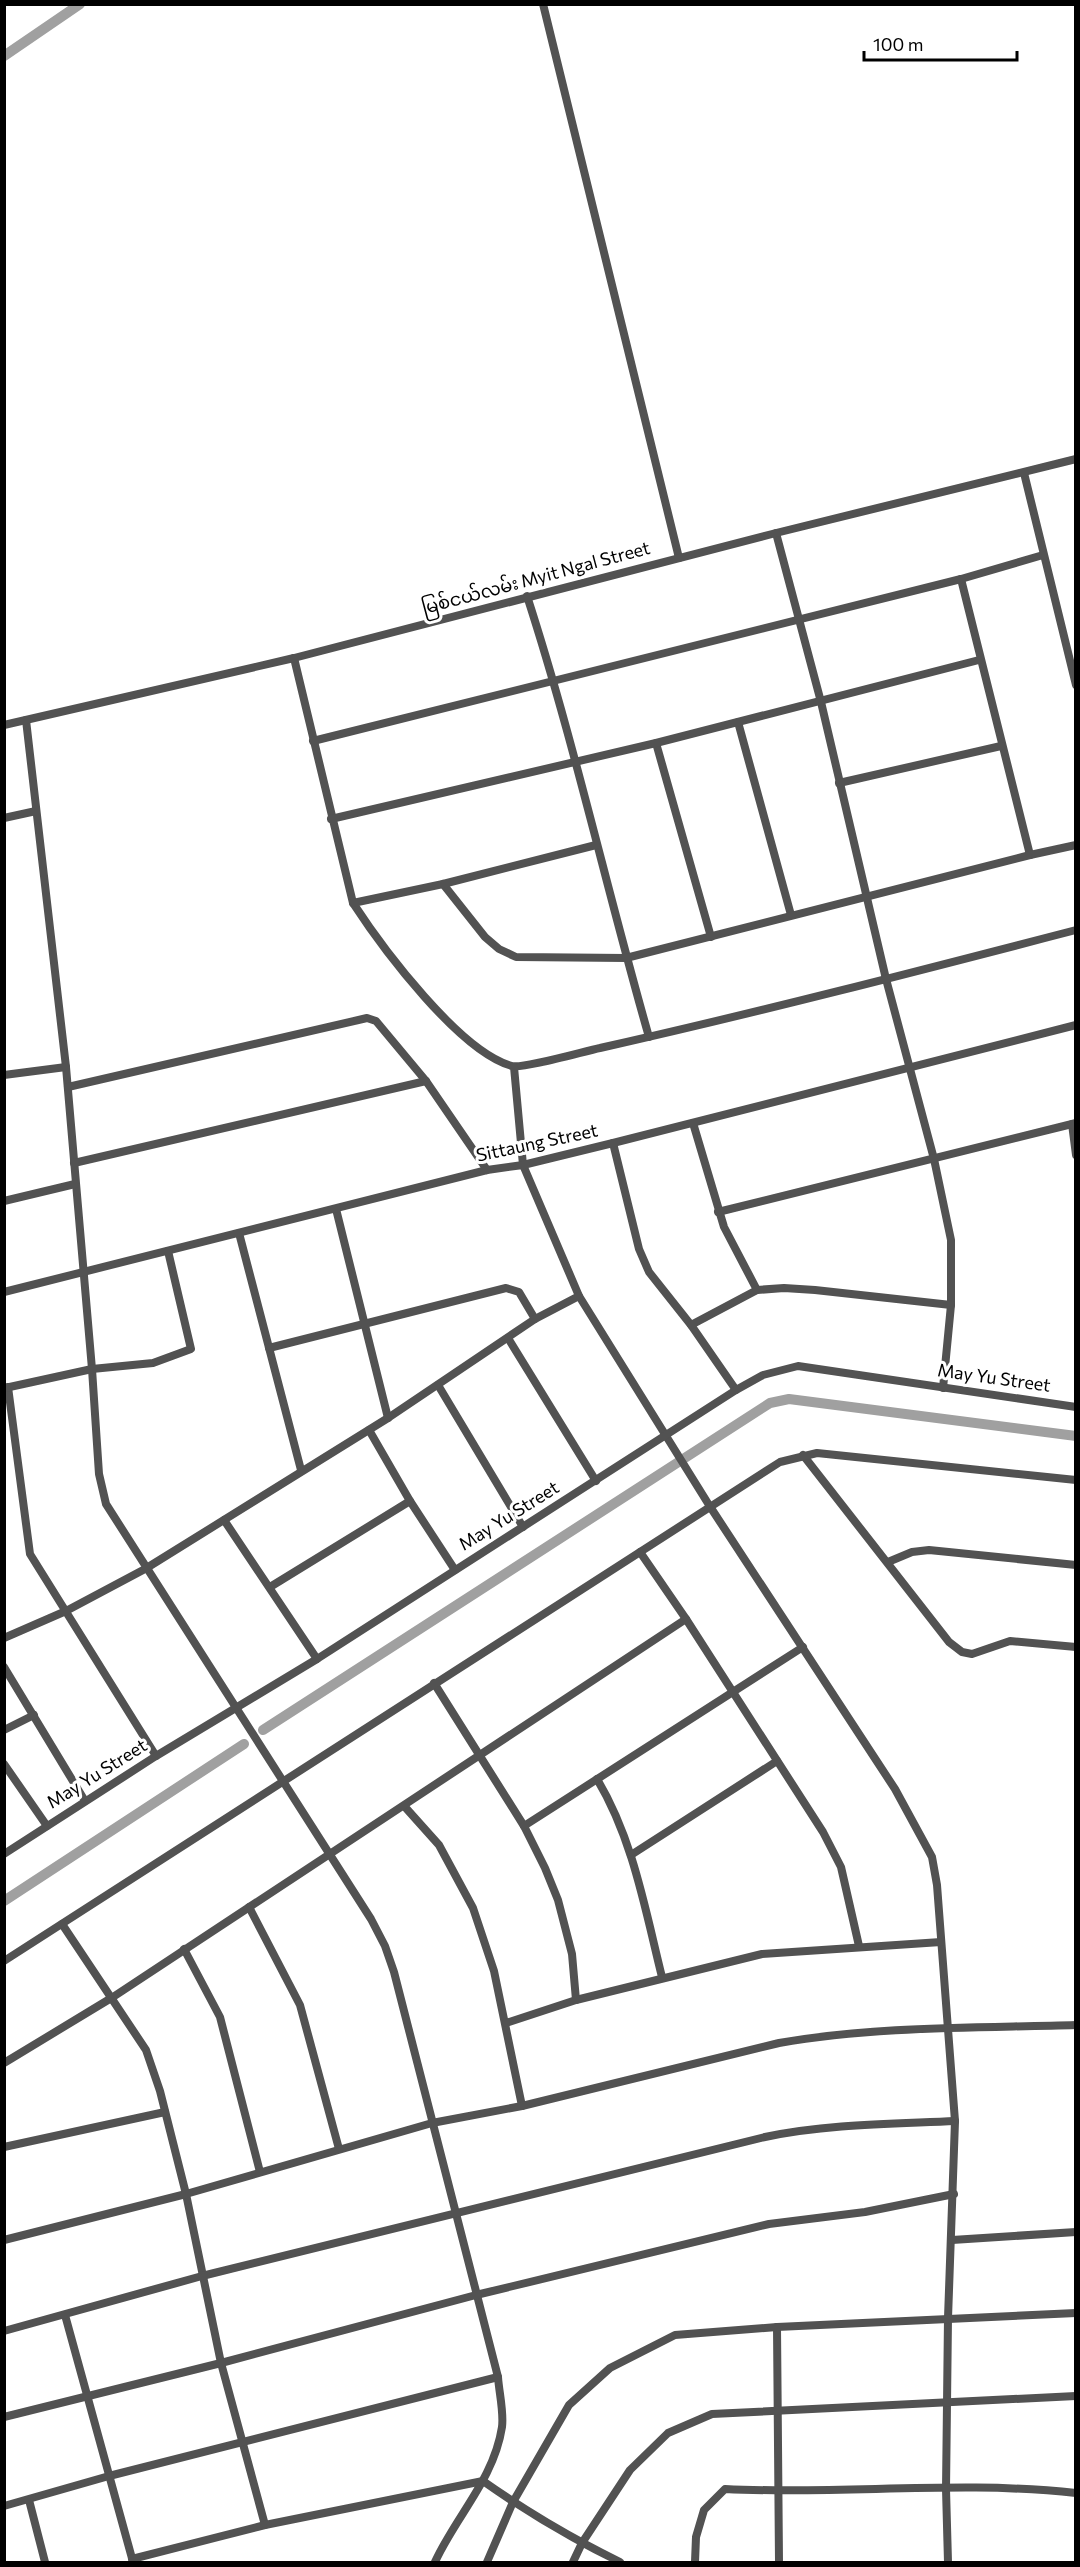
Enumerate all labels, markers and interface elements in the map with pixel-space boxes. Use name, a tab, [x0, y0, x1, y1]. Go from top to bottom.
scale bar	[864, 24, 1017, 62]
text: 100 m	[873, 33, 923, 55]
street label: မြစ်ငယ်လမ်း Myit Ngal Street	[419, 535, 654, 623]
street label: Sittaung Street	[474, 1118, 600, 1166]
street label: May Yu Street	[936, 1358, 1052, 1396]
street label: May Yu Street	[454, 1476, 563, 1555]
street label: May Yu Street	[42, 1734, 151, 1813]

